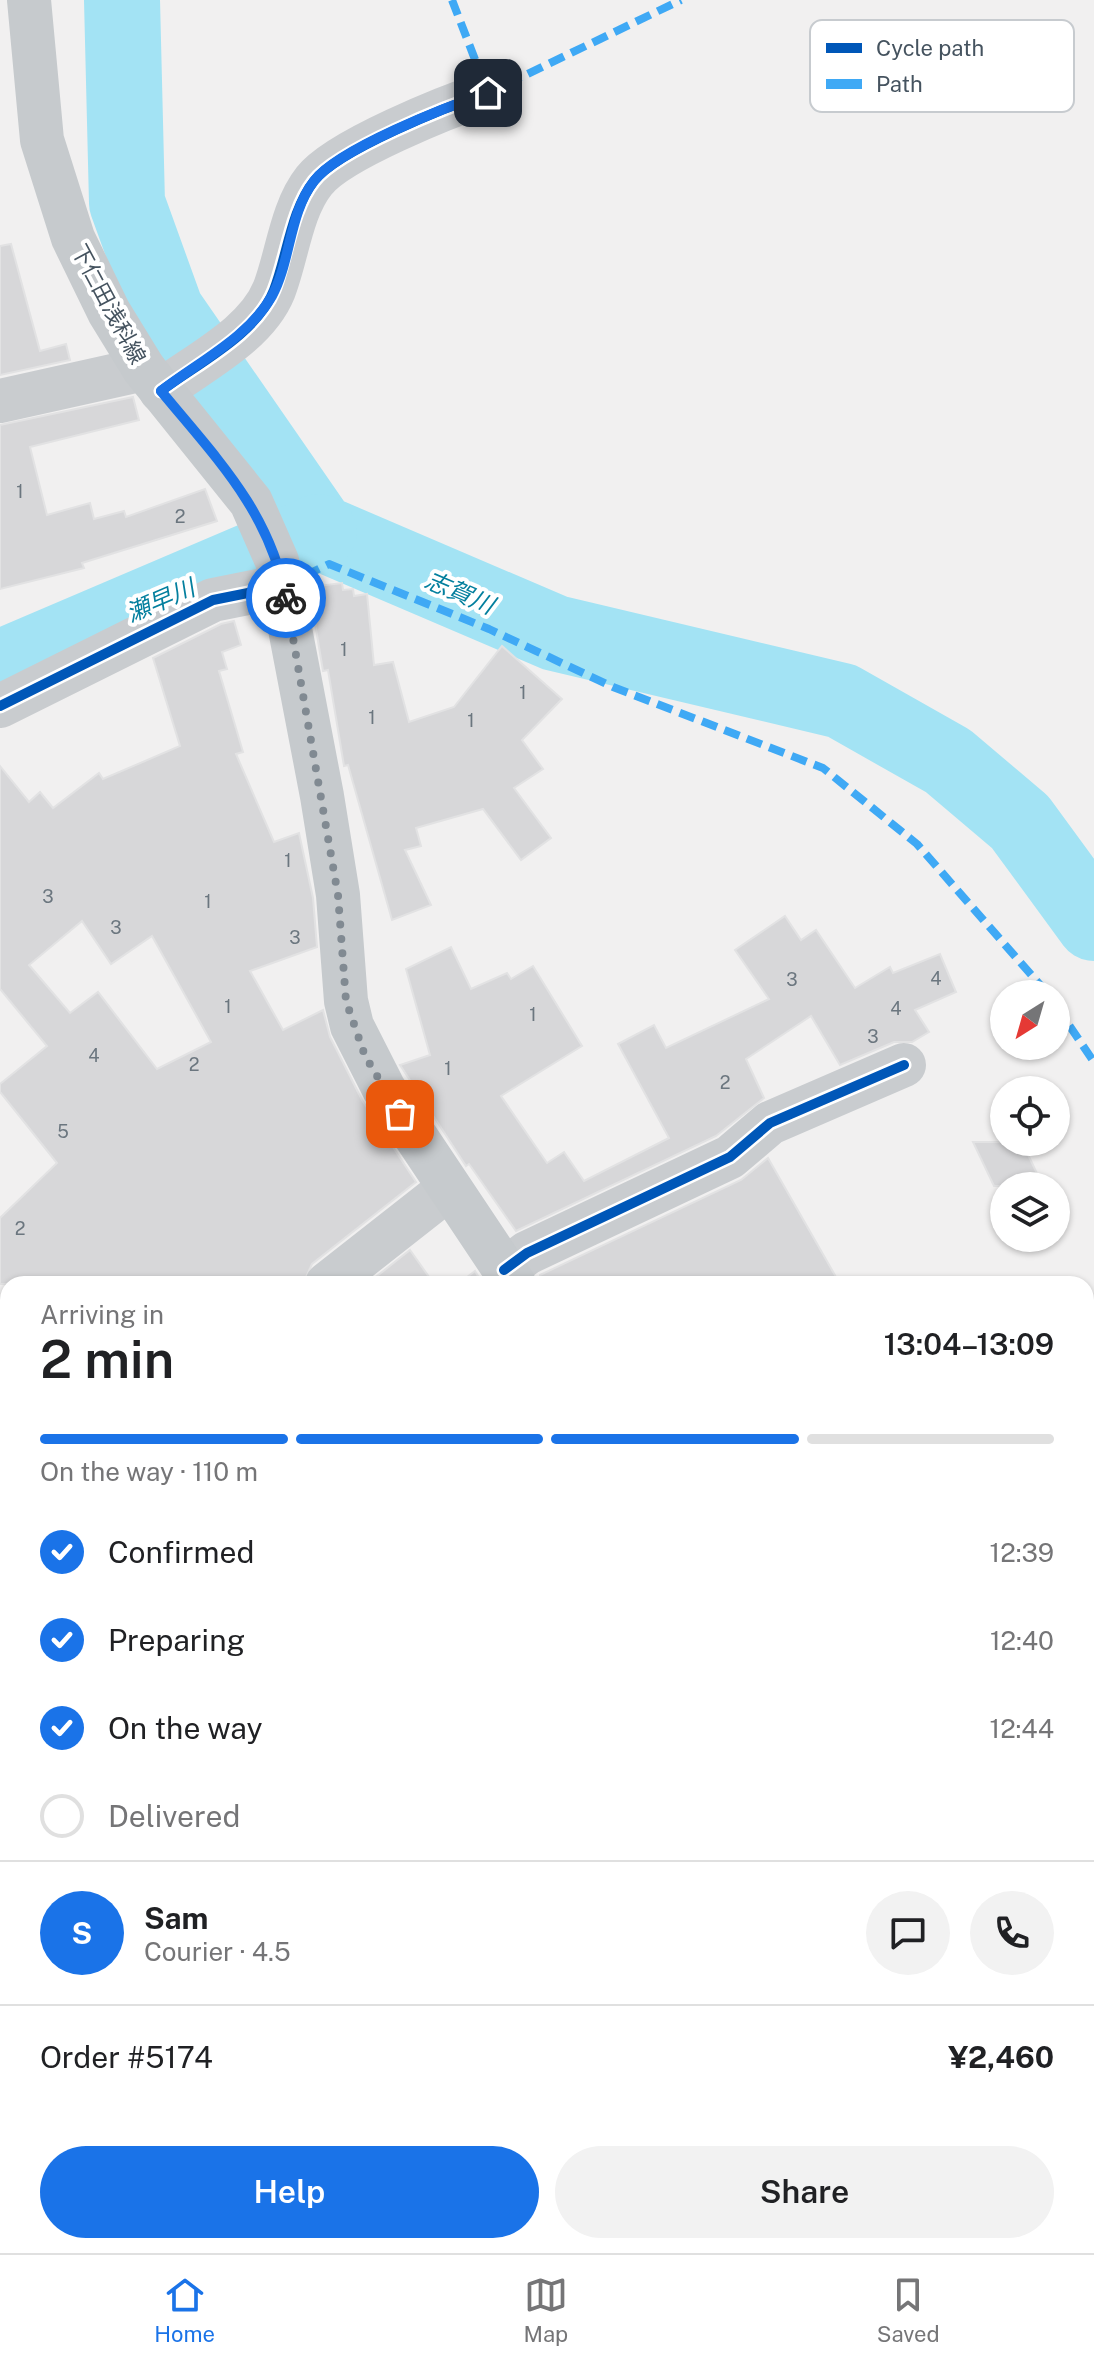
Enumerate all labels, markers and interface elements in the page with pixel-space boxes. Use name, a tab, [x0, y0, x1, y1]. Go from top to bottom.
legend	[810, 20, 1074, 112]
text: Cycle path	[876, 35, 984, 61]
pin	[454, 59, 522, 127]
icon: home	[466, 71, 510, 115]
text: Path	[876, 71, 923, 97]
street label: 下仁田浅科線	[67, 240, 151, 368]
house number: 1	[16, 481, 24, 502]
house number: 2	[175, 506, 185, 527]
courier	[246, 558, 326, 638]
water label: 志賀川	[421, 565, 501, 620]
water label: 瀬早川	[121, 572, 201, 627]
icon: bike	[264, 576, 308, 620]
house number: 1	[340, 639, 348, 660]
house number: 1	[519, 682, 527, 703]
house number: 1	[368, 707, 376, 728]
house number: 1	[467, 710, 475, 731]
house number: 1	[284, 850, 292, 871]
house number: 3	[42, 886, 54, 907]
house number: 1	[204, 891, 212, 912]
house number: 3	[110, 917, 122, 938]
house number: 3	[289, 927, 301, 948]
house number: 4	[930, 968, 942, 989]
house number: 3	[786, 969, 798, 990]
north arrow	[990, 980, 1070, 1060]
map controls	[990, 980, 1070, 1252]
house number: 1	[224, 996, 232, 1017]
house number: 4	[890, 998, 902, 1019]
house number: 1	[529, 1004, 537, 1025]
house number: 3	[867, 1026, 879, 1047]
house number: 4	[88, 1045, 100, 1066]
house number: 2	[189, 1054, 199, 1075]
house number: 1	[444, 1058, 452, 1079]
house number: 2	[720, 1072, 730, 1093]
button: locate	[990, 1076, 1070, 1156]
pin	[366, 1080, 434, 1148]
icon: bag	[378, 1092, 422, 1136]
house number: 5	[57, 1121, 69, 1142]
button: layers	[990, 1172, 1070, 1252]
house number: 2	[15, 1218, 25, 1239]
text: Arriving in	[40, 1299, 164, 1330]
text: 13:04–13:09	[884, 1326, 1054, 1362]
text: 2 min	[40, 1329, 174, 1390]
text: On the way · 110 m	[40, 1456, 258, 1487]
icon: check	[40, 1530, 84, 1574]
text: Confirmed	[108, 1534, 254, 1570]
text: 12:39	[990, 1537, 1054, 1568]
icon: check	[40, 1618, 84, 1662]
text: Preparing	[108, 1622, 245, 1658]
text: 12:40	[990, 1625, 1054, 1656]
icon: check	[40, 1706, 84, 1750]
text: On the way	[108, 1710, 262, 1746]
text: 12:44	[990, 1713, 1054, 1744]
text: Delivered	[108, 1798, 240, 1834]
button: chat	[866, 1891, 950, 1975]
button: phone	[970, 1891, 1054, 1975]
text: Sam	[144, 1900, 208, 1936]
text: S	[72, 1915, 92, 1951]
text: Courier · 4.5	[144, 1936, 291, 1967]
text: Order #5174	[40, 2039, 213, 2075]
text: ¥2,460	[948, 2039, 1054, 2075]
button: Help	[40, 2146, 539, 2238]
button: Share	[555, 2146, 1054, 2238]
tab: Home	[154, 2273, 215, 2347]
tab: Map	[524, 2273, 568, 2347]
tab: Saved	[877, 2273, 940, 2347]

